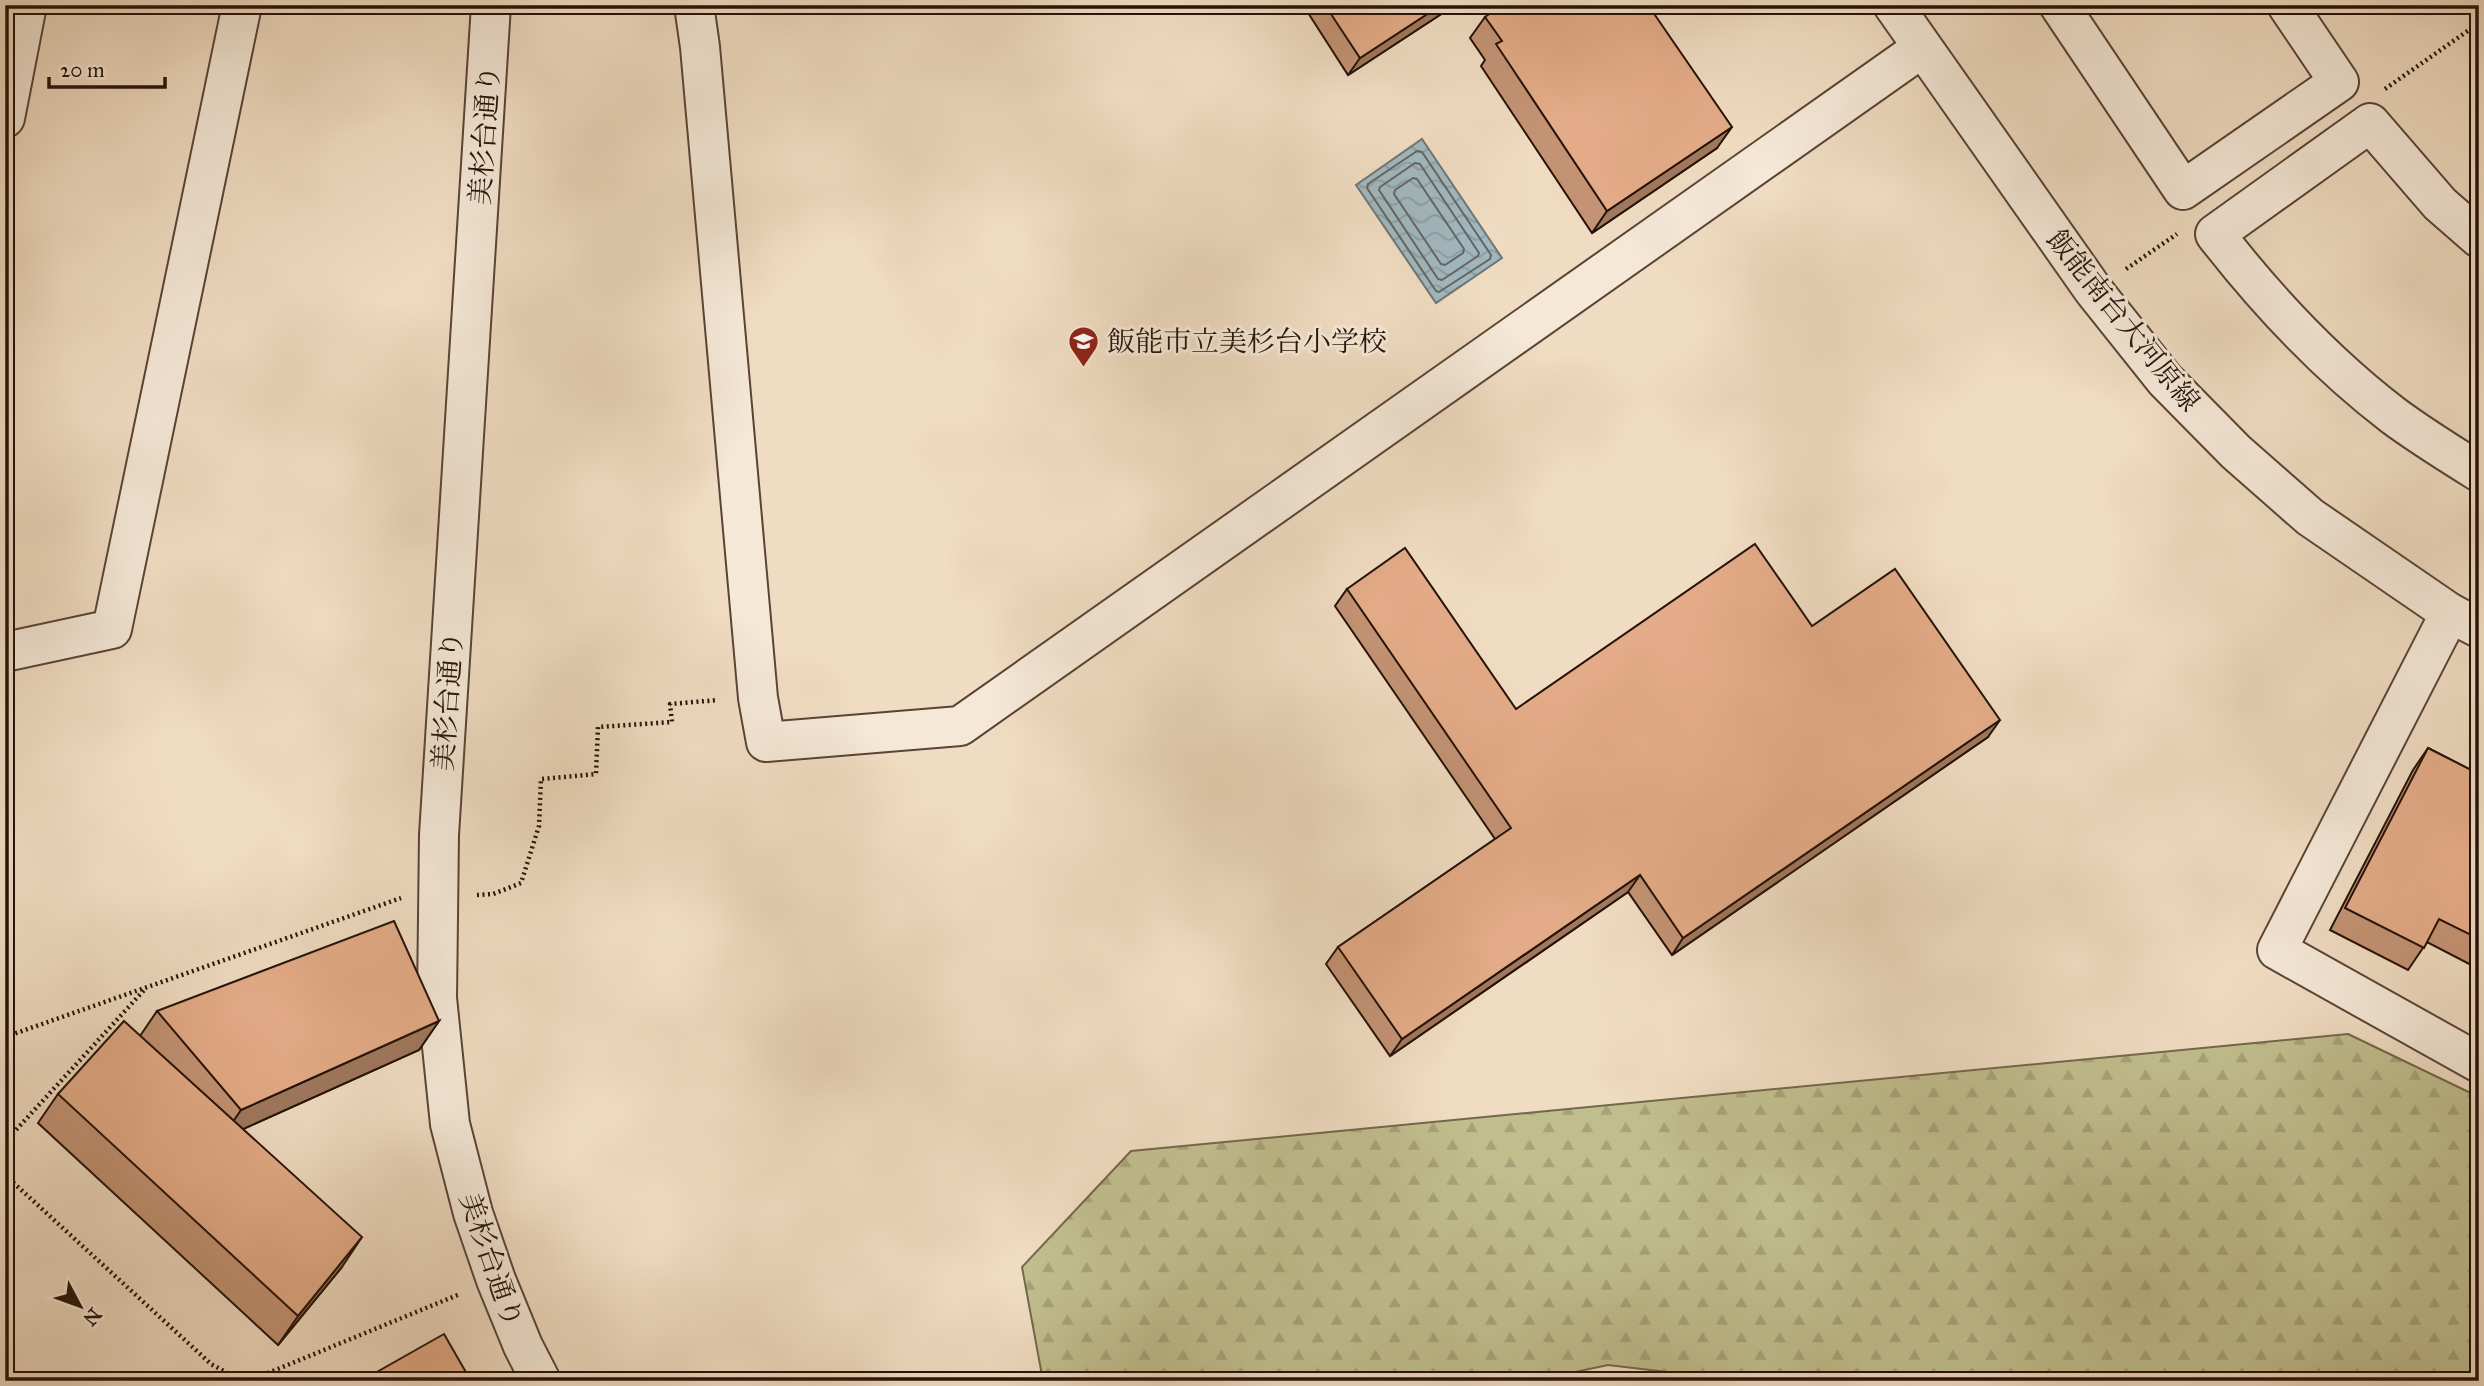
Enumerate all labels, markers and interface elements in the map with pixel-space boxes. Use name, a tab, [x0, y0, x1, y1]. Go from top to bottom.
scale bar	[49, 46, 164, 90]
text: 20 m	[60, 57, 105, 83]
street label: 美杉台通り	[462, 64, 507, 206]
street label: 飯能南台大河原線	[2040, 222, 2208, 418]
school or university icon: 飯能市立美杉台小学校	[1067, 324, 1101, 368]
place label: 飯能市立美杉台小学校	[1107, 324, 1387, 359]
street label: 美杉台通り	[425, 630, 470, 772]
street label: 美杉台通り	[452, 1188, 531, 1332]
north arrow	[46, 1270, 116, 1340]
text: N	[78, 1303, 106, 1330]

